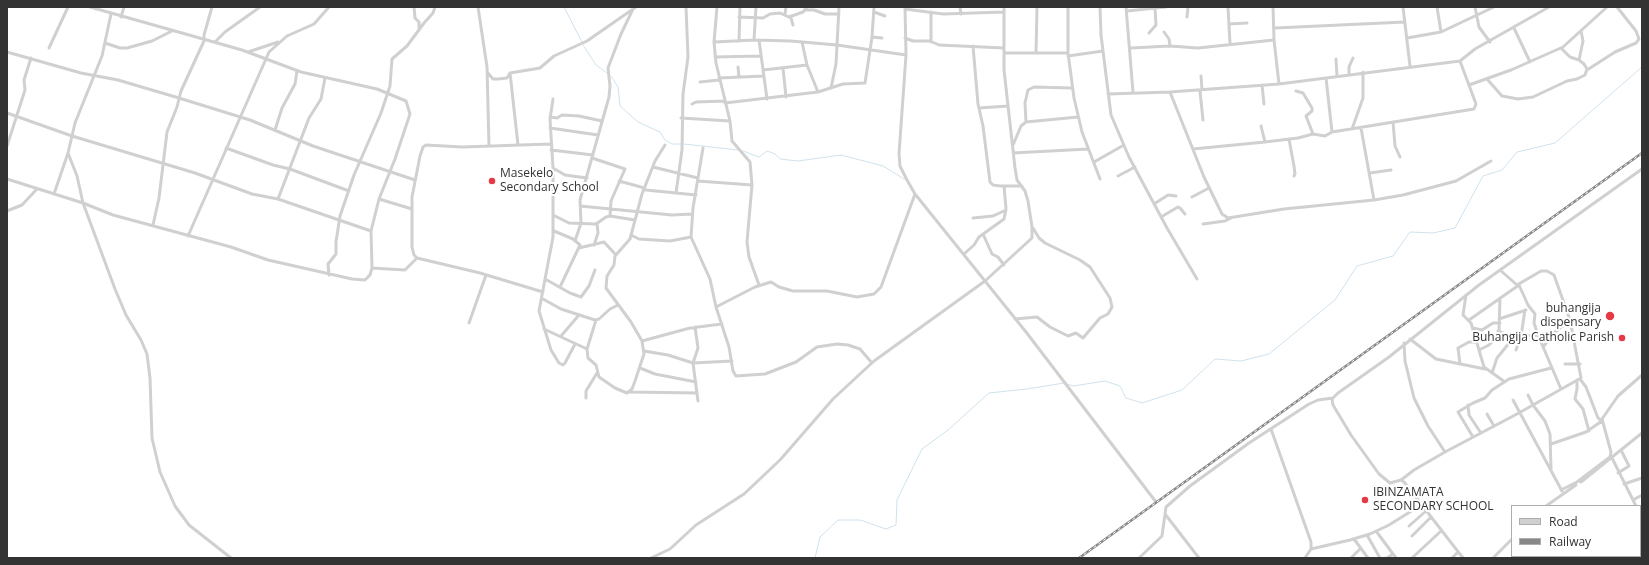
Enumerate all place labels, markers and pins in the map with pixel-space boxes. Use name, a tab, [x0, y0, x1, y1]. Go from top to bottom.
place label: Masekelo Secondary School	[500, 167, 599, 195]
marker: Masekelo Secondary School	[487, 176, 497, 186]
place label: buhangija dispensary	[1540, 302, 1601, 330]
marker: buhangija dispensary	[1604, 310, 1616, 322]
place label: Buhangija Catholic Parish	[1472, 331, 1614, 345]
marker: Buhangija Catholic Parish	[1617, 333, 1627, 343]
place label: IBINZAMATA SECONDARY SCHOOL	[1373, 486, 1494, 514]
marker: IBINZAMATA SECONDARY SCHOOL	[1360, 495, 1370, 505]

